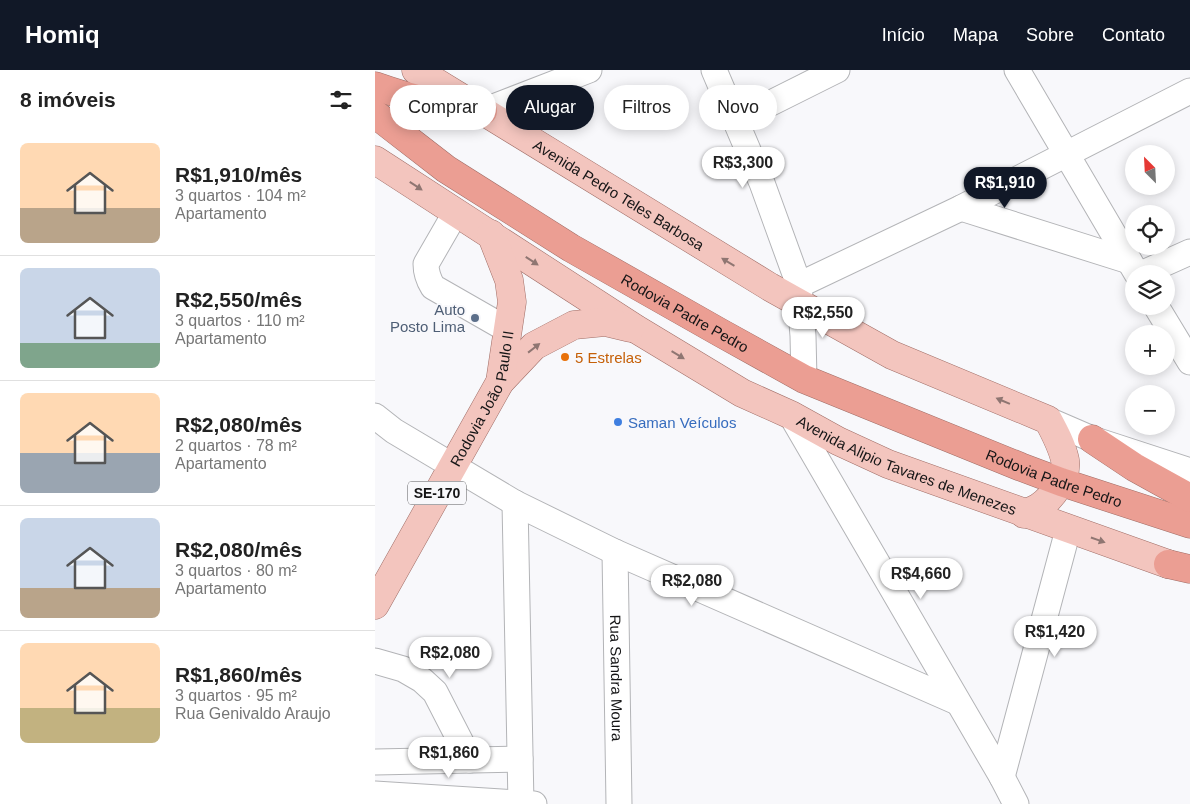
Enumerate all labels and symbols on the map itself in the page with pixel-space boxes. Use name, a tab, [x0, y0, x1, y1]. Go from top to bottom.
street label: Avenida Pedro Teles Barbosa	[530, 136, 708, 253]
north arrow	[1125, 145, 1175, 195]
pin: R$3,300	[697, 146, 789, 189]
pin: R$1,910	[959, 166, 1051, 209]
one-way arrow	[409, 181, 423, 191]
one-way arrow	[525, 256, 538, 266]
one-way arrow	[722, 257, 735, 266]
street label: Rodovia Padre Pedro	[619, 270, 752, 355]
pin: R$2,550	[777, 296, 869, 339]
place label: Auto Posto Lima	[390, 301, 466, 335]
marker: Auto Posto Lima	[469, 312, 481, 324]
street label: Rodovia João Paulo II	[446, 330, 516, 469]
one-way arrow	[527, 342, 540, 353]
place label: 5 Estrelas	[575, 349, 642, 366]
one-way arrow	[671, 350, 684, 359]
marker: 5 Estrelas	[559, 351, 571, 363]
one-way arrow	[996, 397, 1010, 405]
street label: Avenida Alipio Tavares de Menezes	[794, 412, 1019, 518]
place label: Saman Veículos	[628, 414, 736, 431]
marker: Saman Veículos	[612, 416, 624, 428]
street label: Rodovia Padre Pedro	[984, 445, 1124, 510]
road number: SE-170	[408, 482, 466, 504]
one-way arrow	[1090, 537, 1105, 544]
pin: R$4,660	[875, 558, 967, 600]
pin: R$2,080	[646, 564, 738, 607]
street label: Rua Sandra Moura	[607, 614, 627, 742]
pin: R$1,420	[1009, 616, 1101, 658]
pin: R$2,080	[404, 636, 496, 679]
pin: R$1,860	[403, 736, 495, 779]

